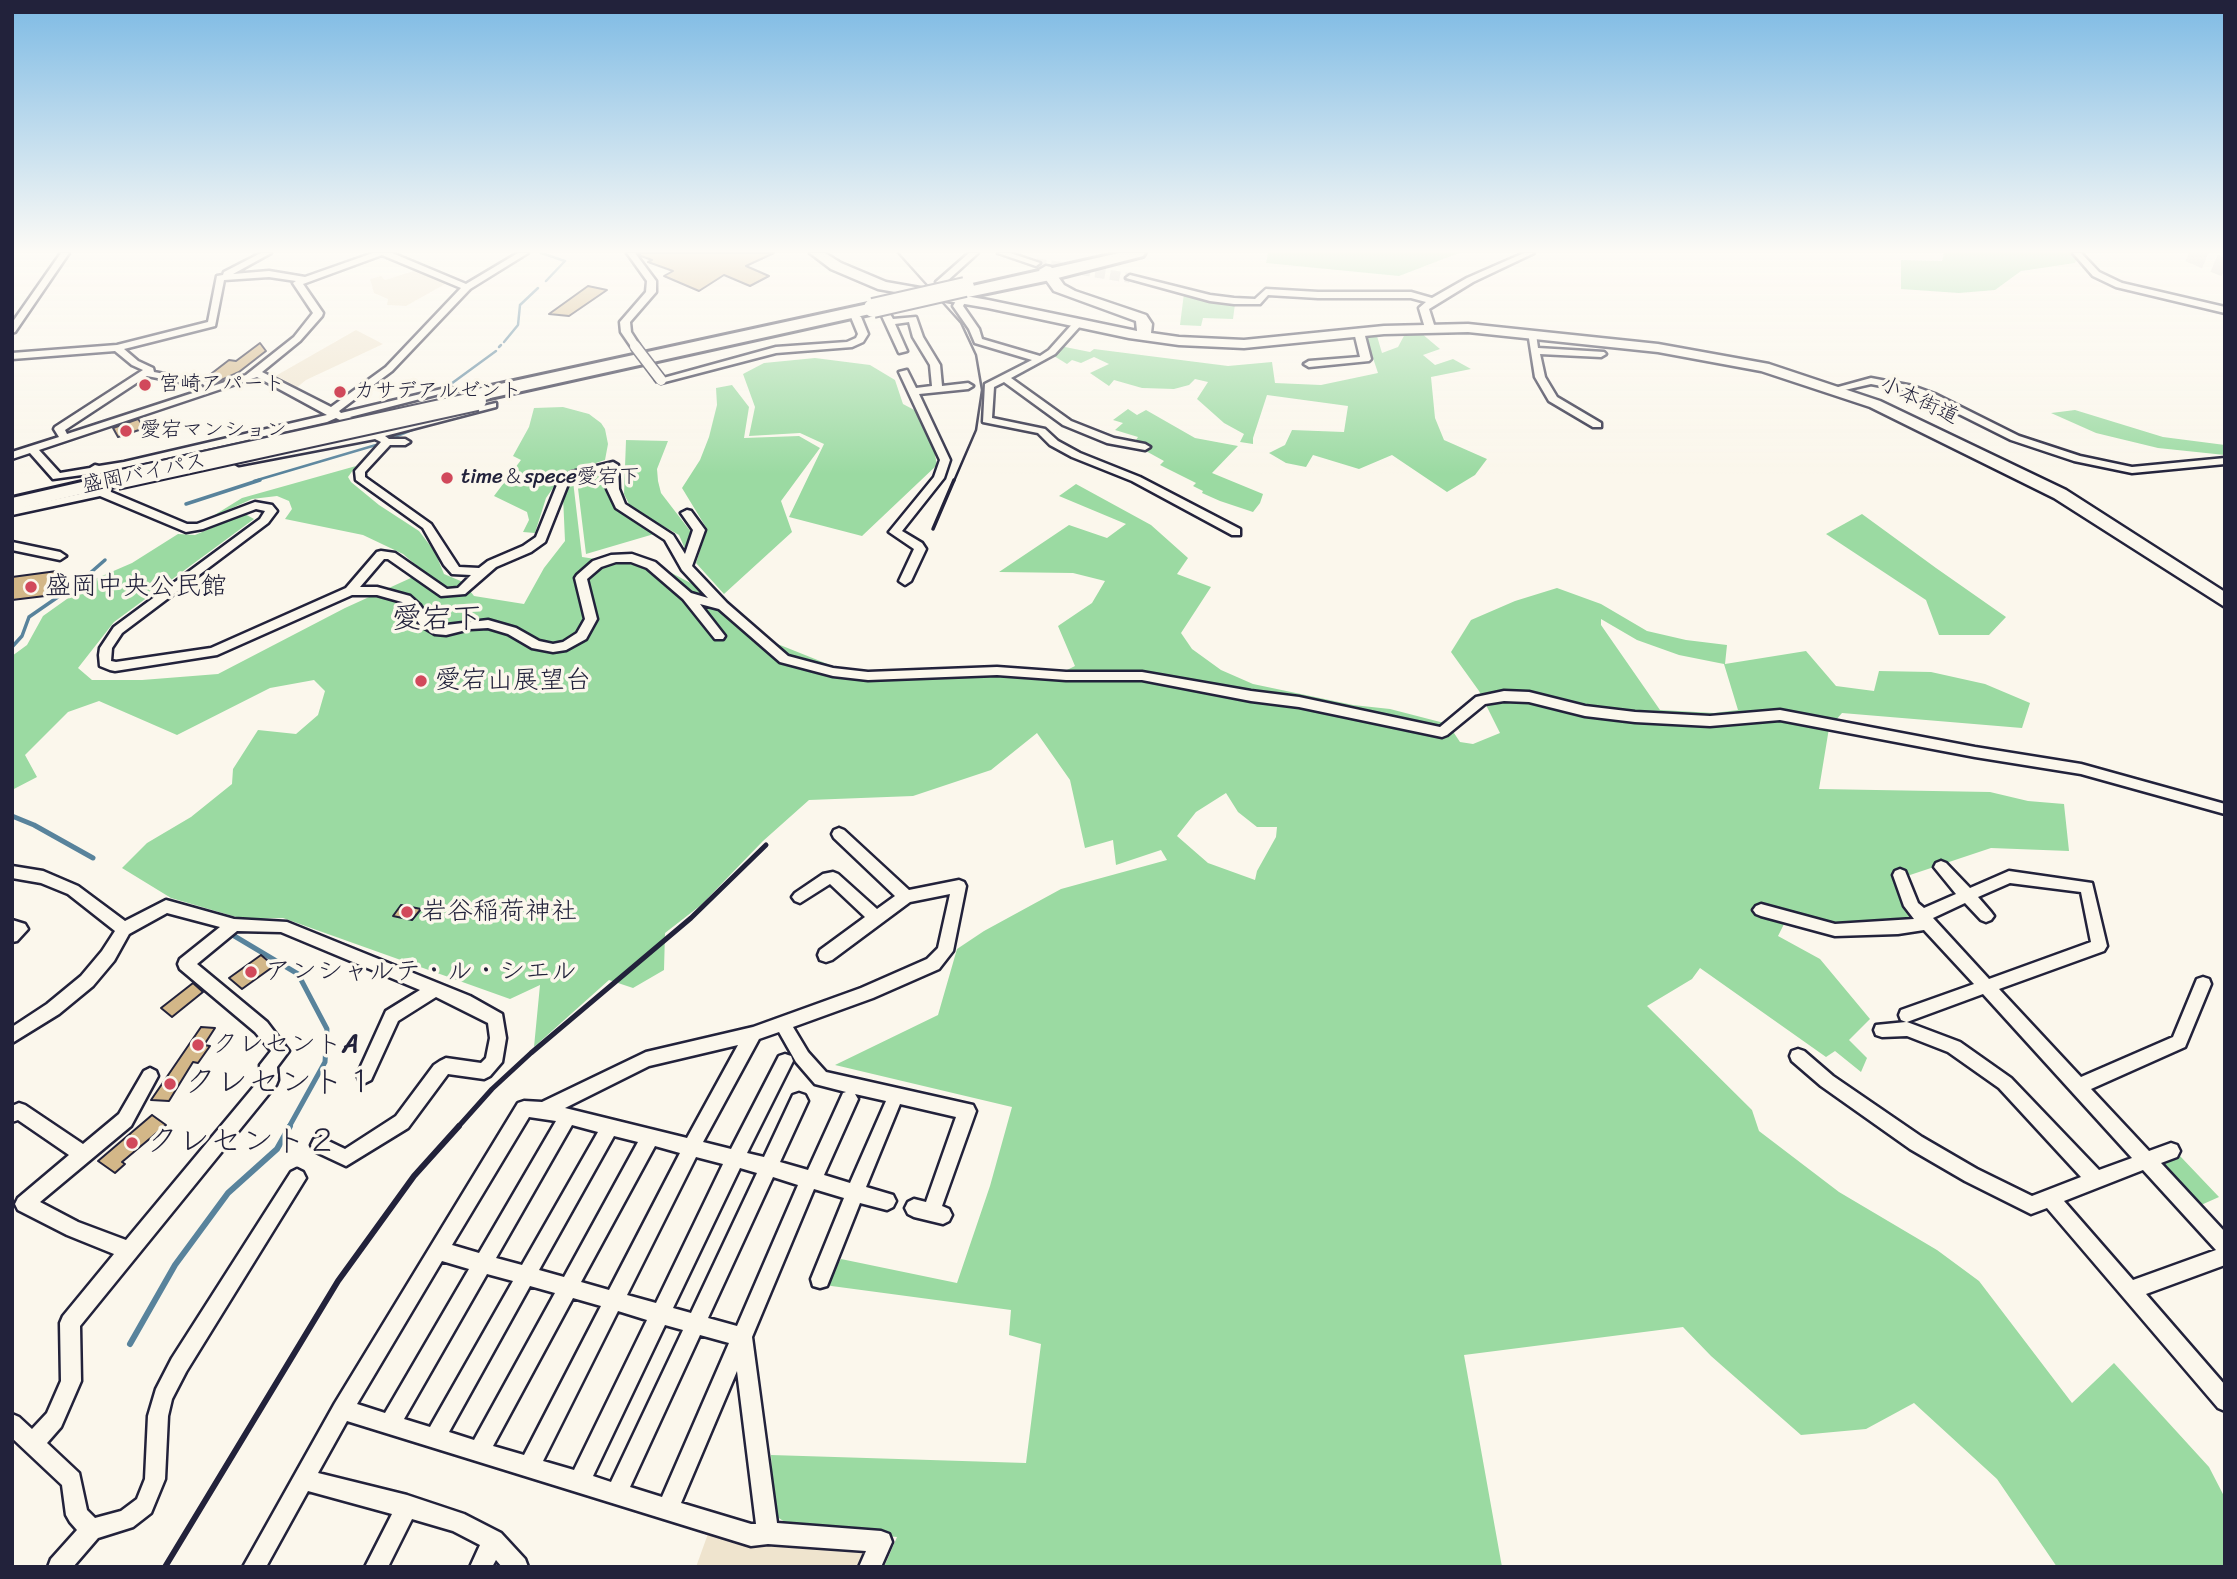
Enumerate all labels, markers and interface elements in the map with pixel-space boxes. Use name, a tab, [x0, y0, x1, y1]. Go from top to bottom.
place label: 宮崎アパート	[159, 372, 285, 398]
street label: 小本街道	[1876, 372, 1962, 430]
marker: 宮崎アパート	[137, 377, 153, 393]
place label: カサデアルゼント	[354, 379, 522, 405]
marker: カサデアルゼント	[332, 384, 348, 400]
place label: 愛宕マンション	[140, 418, 287, 444]
marker: 愛宕マンション	[118, 423, 134, 439]
street label: 盛岡バイパス	[80, 449, 208, 499]
place label: time＆spece愛宕下	[461, 465, 640, 491]
marker: time＆spece愛宕下	[439, 470, 455, 486]
place label: 盛岡中央公民館	[45, 571, 227, 603]
marker: 盛岡中央公民館	[23, 579, 39, 595]
district label: 愛宕下	[392, 602, 482, 638]
place label: 愛宕山展望台	[435, 665, 591, 697]
marker: 愛宕山展望台	[413, 673, 429, 689]
place label: 岩谷稲荷神社	[421, 896, 577, 928]
marker: 岩谷稲荷神社	[399, 904, 415, 920]
place label: アンシャルテ・ル・シエル	[265, 956, 577, 988]
marker: アンシャルテ・ル・シエル	[243, 964, 259, 980]
place label: クレセントA	[212, 1029, 359, 1061]
marker: クレセントA	[190, 1037, 206, 1053]
place label: クレセント１	[184, 1065, 376, 1103]
marker: クレセント１	[162, 1076, 178, 1092]
place label: クレセント２	[146, 1124, 338, 1162]
marker: クレセント２	[124, 1135, 140, 1151]

